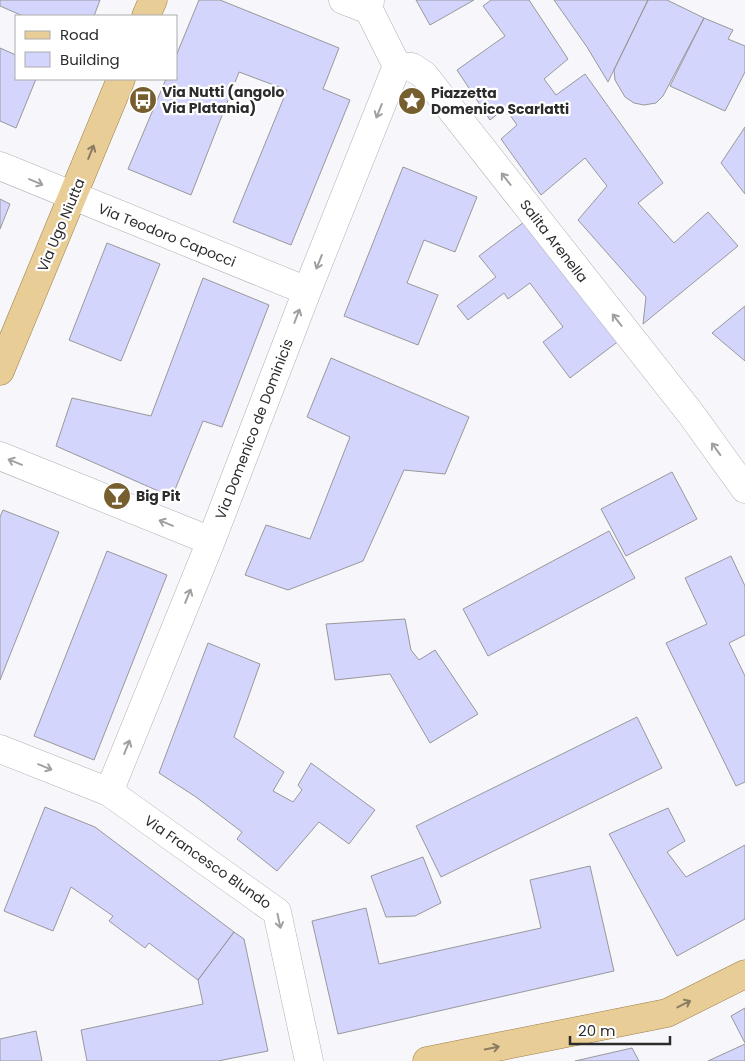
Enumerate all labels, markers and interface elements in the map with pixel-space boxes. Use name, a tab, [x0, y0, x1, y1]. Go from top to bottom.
legend	[15, 15, 178, 80]
text: Road	[60, 24, 99, 45]
text: Building	[60, 49, 120, 70]
place label: Via Nutti (angolo Via Platania)	[162, 82, 284, 118]
place label: Piazzetta Domenico Scarlatti	[431, 83, 569, 119]
bus stop icon: Via Nutti (angolo Via Platania)	[128, 85, 158, 115]
place icon: Piazzetta Domenico Scarlatti	[397, 86, 427, 116]
one-way arrow	[374, 103, 384, 118]
one-way arrow	[87, 145, 97, 160]
one-way arrow	[500, 173, 511, 186]
street label: Via Ugo Niutta	[32, 175, 90, 275]
one-way arrow	[28, 177, 43, 187]
street label: Salita Arenella	[515, 195, 593, 287]
street label: Via Teodoro Capocci	[95, 198, 239, 272]
one-way arrow	[313, 254, 323, 269]
one-way arrow	[293, 309, 302, 324]
one-way arrow	[612, 314, 623, 327]
street label: Via Domenico de Dominicis	[210, 336, 298, 522]
one-way arrow	[711, 442, 721, 456]
one-way arrow	[8, 457, 23, 466]
bar icon: Big Pit	[102, 481, 132, 511]
place label: Big Pit	[136, 486, 181, 506]
one-way arrow	[159, 518, 174, 527]
one-way arrow	[184, 589, 194, 604]
one-way arrow	[123, 740, 132, 755]
one-way arrow	[37, 762, 52, 772]
street label: Via Francesco Blundo	[140, 811, 276, 913]
one-way arrow	[275, 913, 285, 929]
one-way arrow	[676, 999, 691, 1009]
scale bar	[570, 1014, 670, 1046]
text: 20 m	[578, 1020, 616, 1041]
one-way arrow	[484, 1043, 500, 1052]

